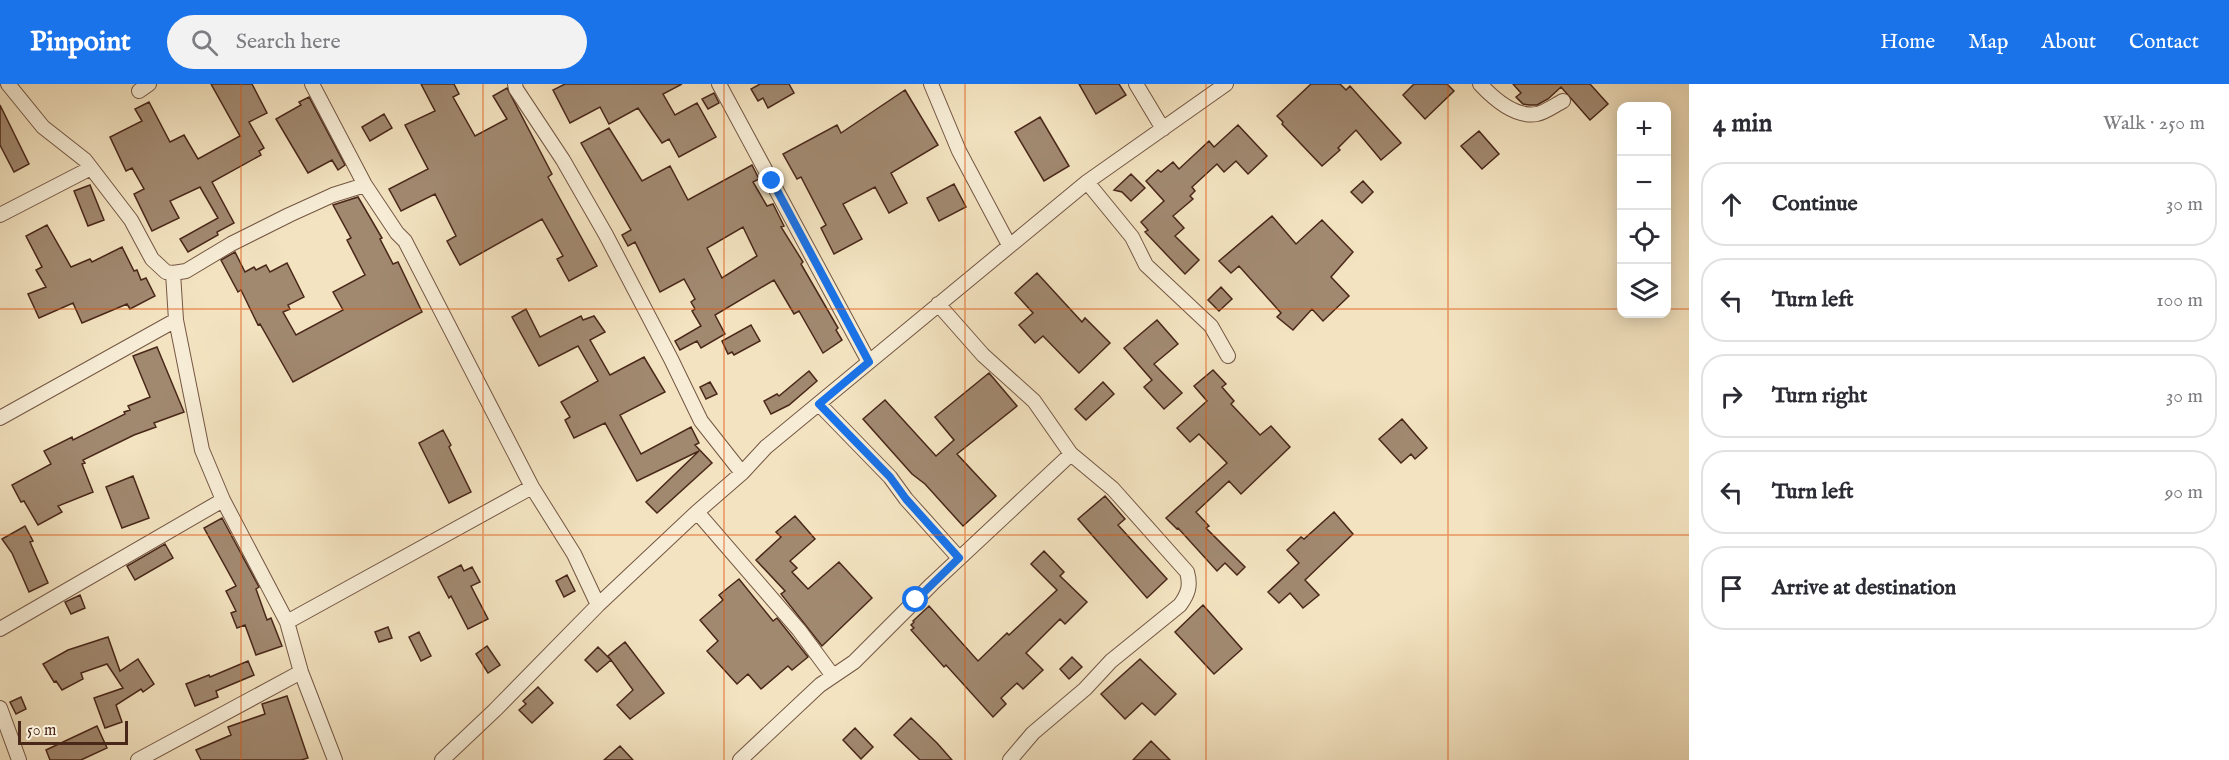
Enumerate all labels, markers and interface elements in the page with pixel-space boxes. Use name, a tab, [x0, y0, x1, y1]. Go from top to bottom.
search box	[167, 15, 587, 69]
text: Pinpoint	[30, 25, 131, 60]
icon: search	[188, 26, 221, 59]
text: Search here	[236, 28, 341, 56]
text: Home	[1880, 29, 1935, 56]
text: Map	[1968, 29, 2008, 56]
text: About	[2041, 29, 2096, 56]
text: Contact	[2129, 29, 2199, 56]
map controls	[1617, 102, 1671, 318]
button: +	[1617, 102, 1671, 156]
text: 4 min	[1713, 107, 1772, 140]
text: Walk · 250 m	[2103, 111, 2205, 136]
button: −	[1617, 156, 1671, 210]
route end	[758, 167, 784, 193]
icon: ahead	[1715, 188, 1748, 221]
text: Continue	[1772, 190, 1858, 218]
text: 30 m	[2166, 192, 2203, 217]
button: locate	[1617, 210, 1671, 264]
button: layers	[1617, 264, 1671, 318]
icon: left	[1715, 284, 1748, 317]
text: Turn left	[1772, 286, 1854, 314]
text: 100 m	[2156, 288, 2203, 313]
icon: right	[1715, 380, 1748, 413]
text: Turn right	[1772, 382, 1867, 410]
text: 30 m	[2166, 384, 2203, 409]
icon: left	[1715, 476, 1748, 509]
text: Turn left	[1772, 478, 1854, 506]
text: 90 m	[2165, 480, 2203, 505]
icon: arrive	[1715, 572, 1748, 605]
text: Arrive at destination	[1772, 574, 1956, 602]
route start	[902, 586, 928, 612]
scale bar	[18, 718, 128, 746]
text: 50 m	[27, 721, 56, 741]

